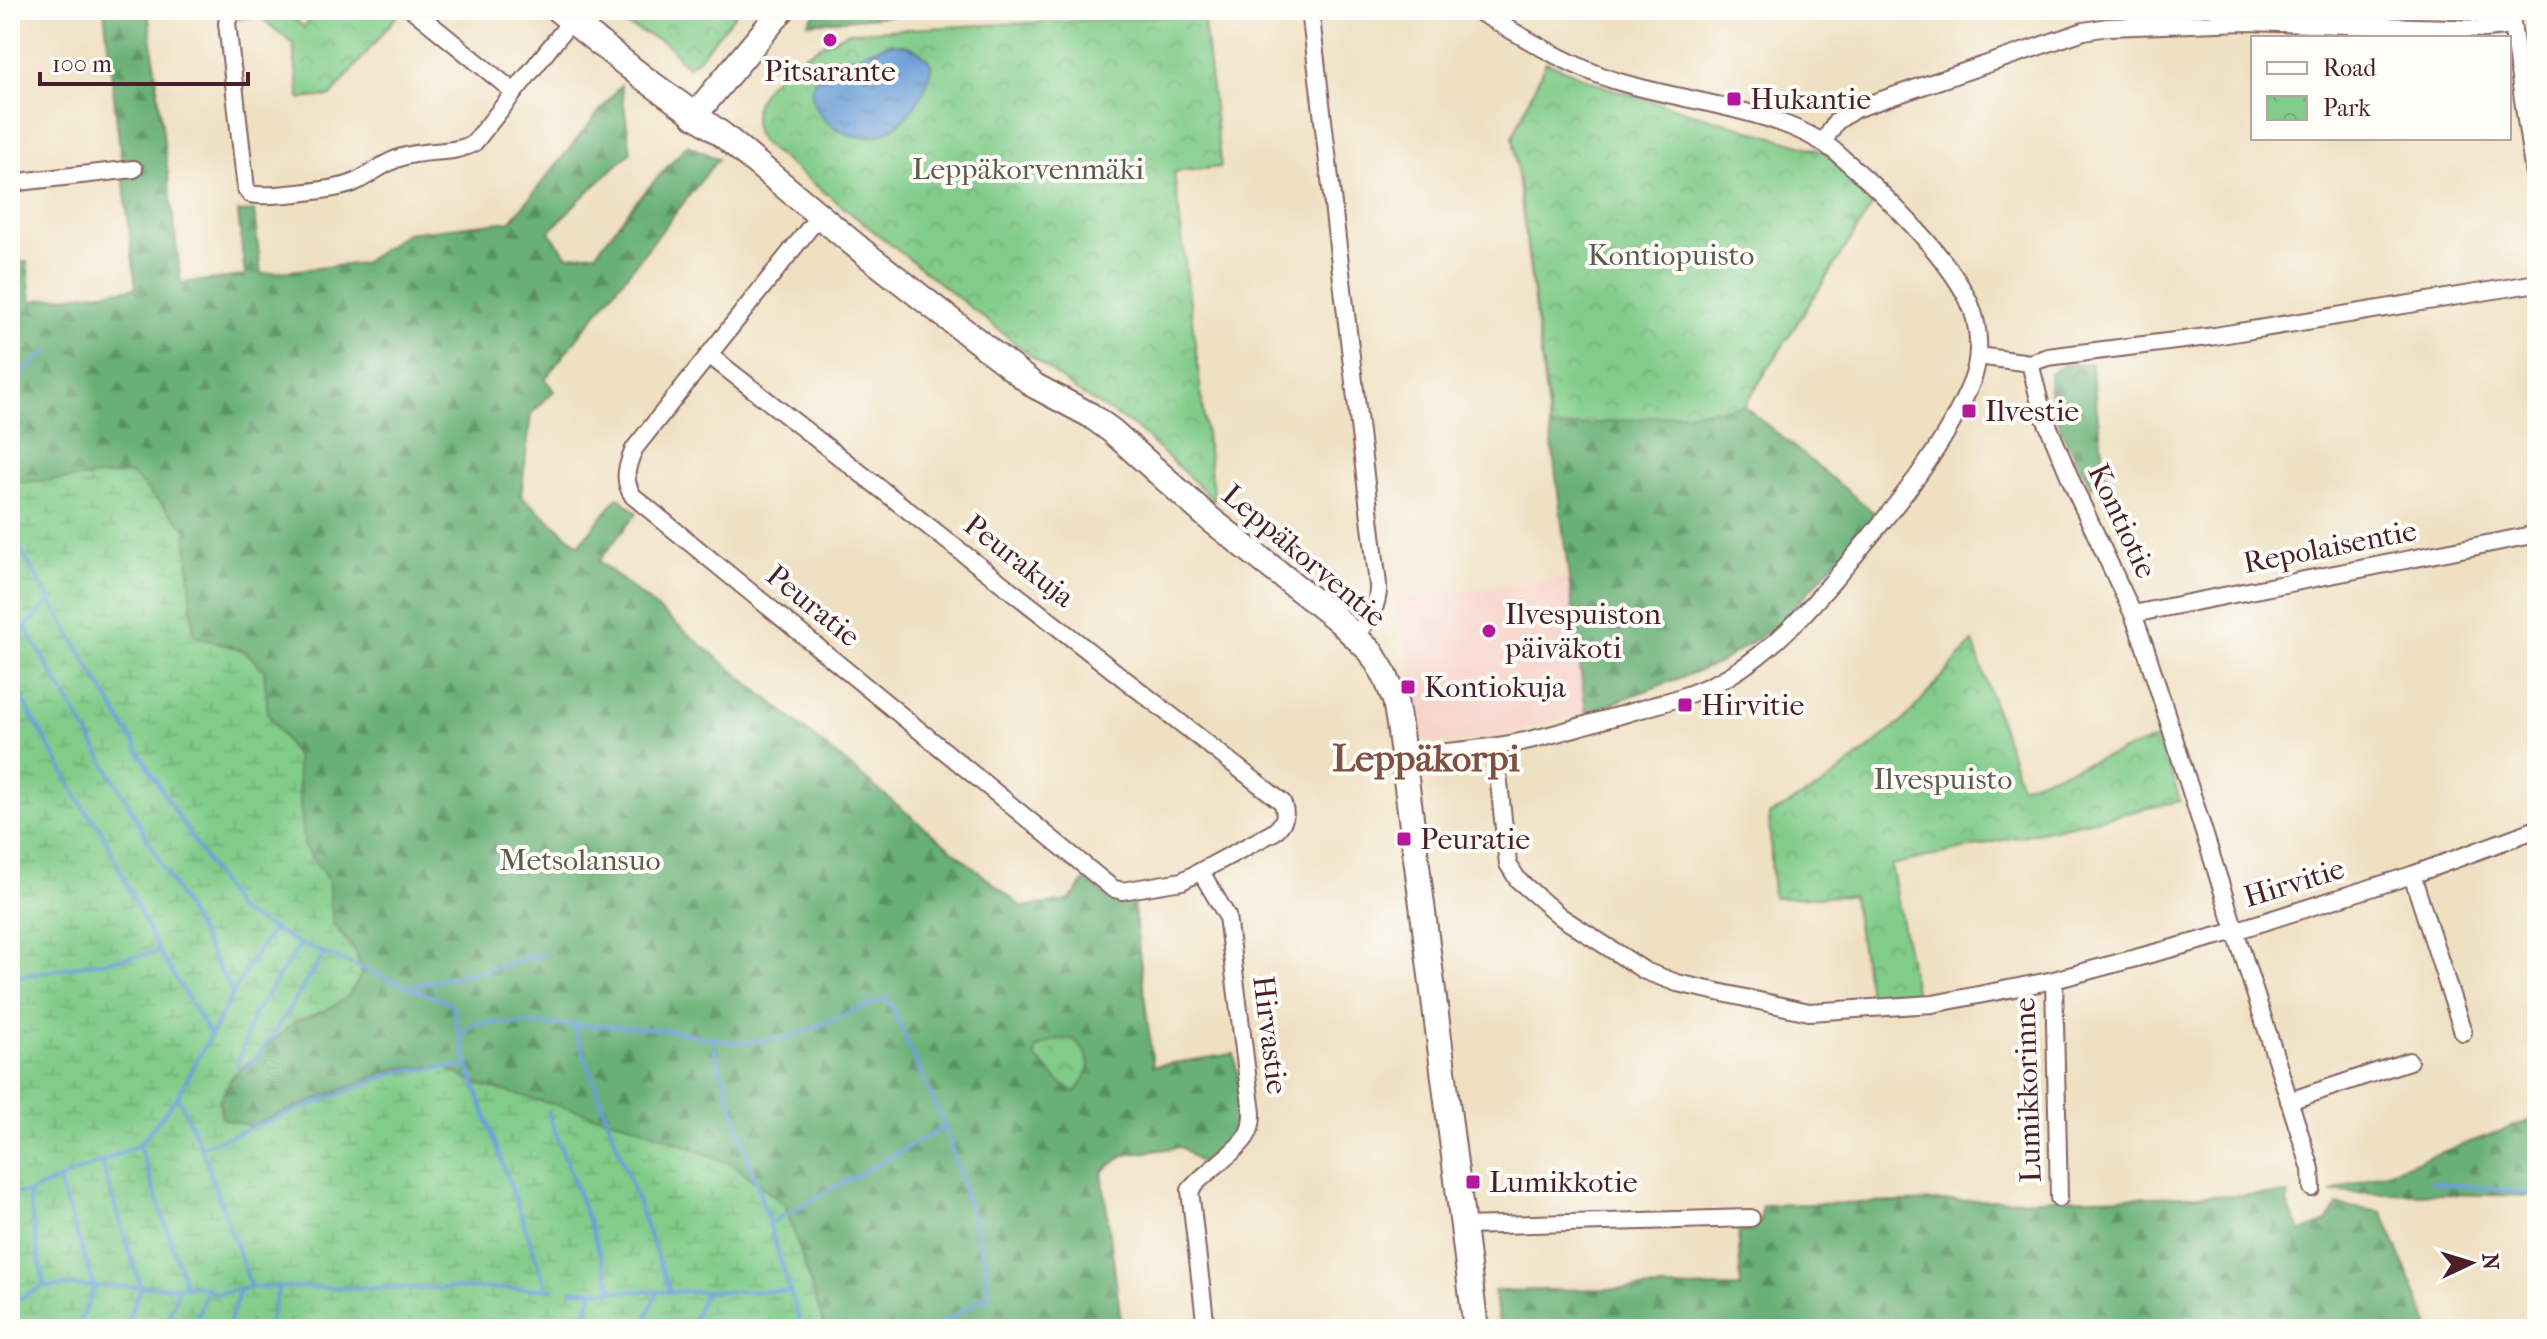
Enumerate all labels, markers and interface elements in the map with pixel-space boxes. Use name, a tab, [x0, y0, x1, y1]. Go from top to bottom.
marker: Pitsarante	[821, 31, 839, 49]
scale bar	[40, 36, 248, 86]
legend	[2251, 36, 2511, 140]
text: 100 m	[52, 50, 112, 78]
place label: Pitsarante	[764, 54, 896, 89]
text: Road	[2323, 54, 2377, 82]
place label: Hukantie	[1750, 82, 1871, 117]
marker: Hukantie	[1725, 90, 1743, 108]
text: Park	[2323, 94, 2371, 122]
park label: Leppäkorvenmäki	[912, 152, 1144, 187]
park label: Kontiopuisto	[1588, 238, 1755, 273]
place label: Ilvestie	[1985, 394, 2079, 429]
marker: Ilvestie	[1960, 402, 1978, 420]
street label: Kontiotie	[2080, 458, 2164, 584]
street label: Leppäkorventie	[1215, 477, 1393, 635]
street label: Peurakuja	[957, 507, 1082, 615]
street label: Repolaisentie	[2240, 513, 2420, 581]
street label: Peuratie	[759, 558, 867, 654]
place label: Ilvespuiston päiväkoti	[1504, 597, 1662, 666]
marker: Ilvespuiston päiväkoti	[1480, 622, 1498, 640]
place label: Kontiokuja	[1424, 670, 1567, 705]
marker: Kontiokuja	[1399, 678, 1417, 696]
place label: Hirvitie	[1701, 688, 1804, 723]
marker: Hirvitie	[1676, 696, 1694, 714]
district label: Leppäkorpi	[1332, 736, 1521, 781]
park label: Ilvespuisto	[1874, 762, 2012, 797]
place label: Peuratie	[1420, 822, 1530, 857]
marker: Peuratie	[1395, 830, 1413, 848]
park label: Metsolansuo	[499, 843, 661, 878]
street label: Hirvitie	[2239, 851, 2349, 915]
street label: Hirvastie	[1245, 974, 1295, 1096]
street label: Lumikkorinne	[2007, 997, 2049, 1183]
place label: Lumikkotie	[1489, 1165, 1638, 1200]
marker: Lumikkotie	[1464, 1173, 1482, 1191]
north arrow	[2431, 1223, 2511, 1303]
text: N	[2476, 1252, 2504, 1271]

